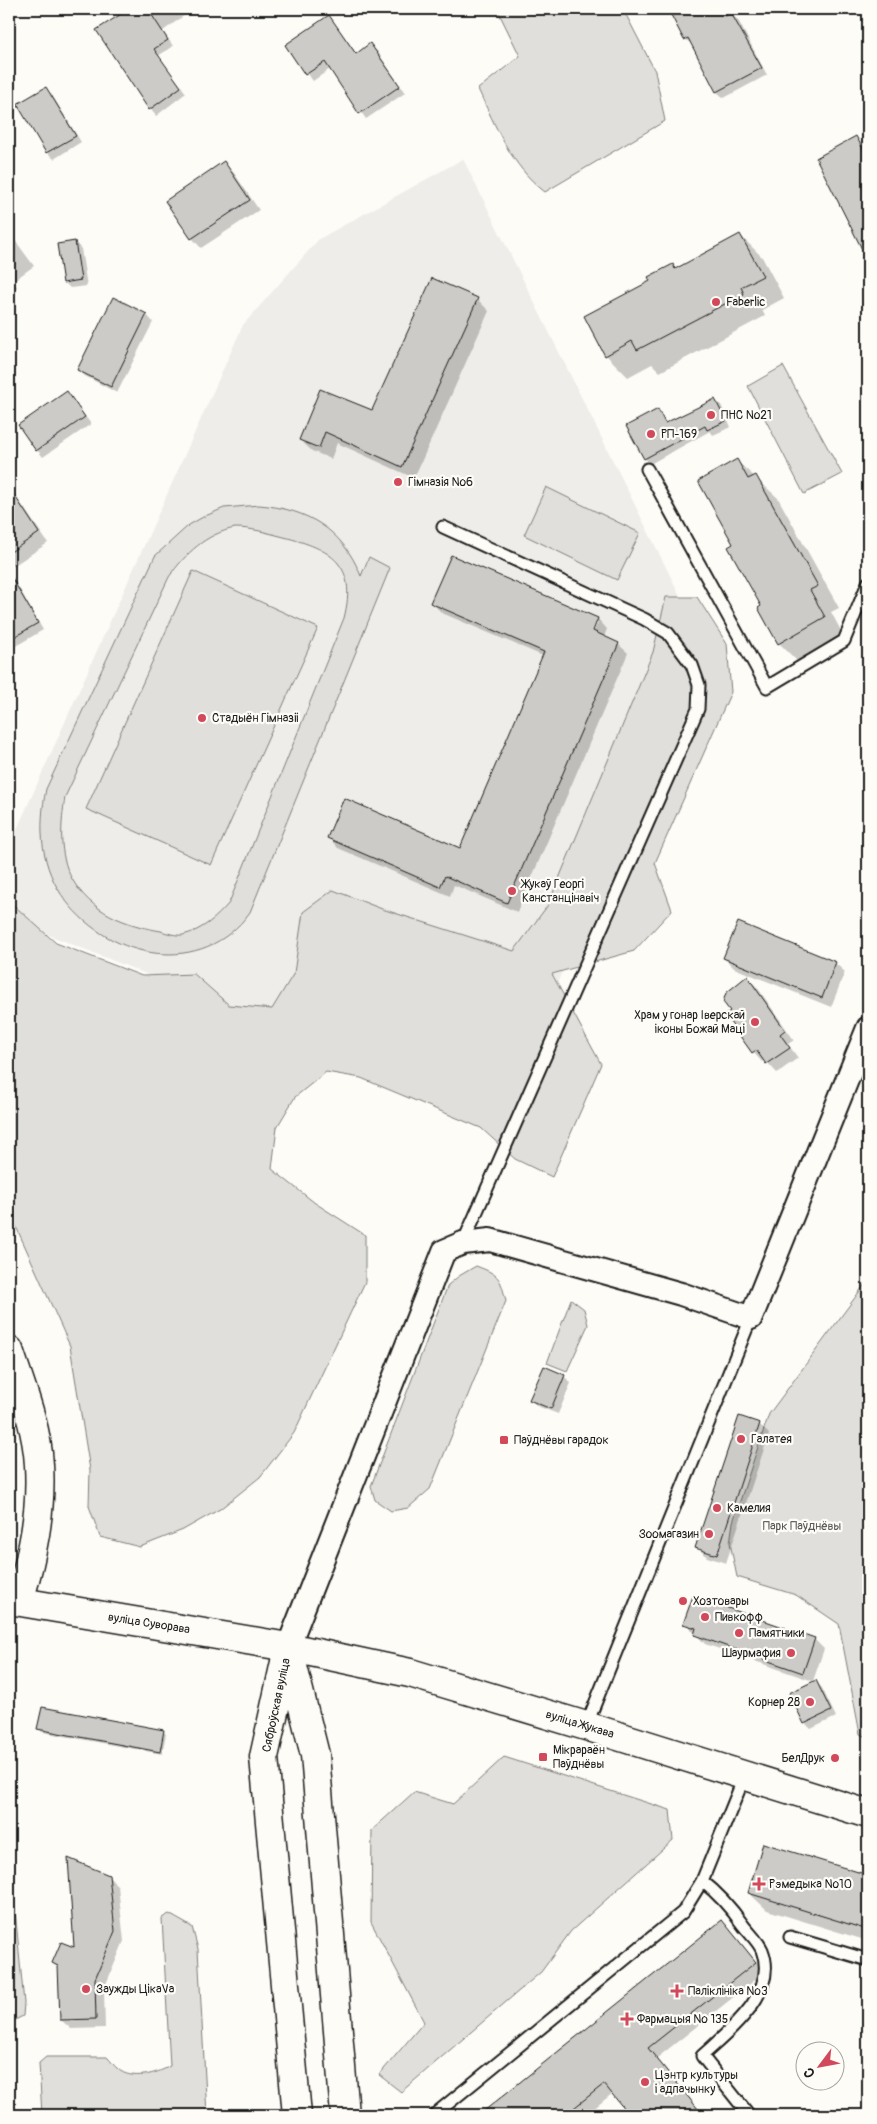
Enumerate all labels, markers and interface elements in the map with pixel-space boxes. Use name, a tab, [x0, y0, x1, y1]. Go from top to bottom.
place label: Faberlic	[726, 295, 765, 310]
marker: Faberlic	[710, 296, 722, 308]
place label: ПНС №21	[721, 408, 772, 423]
marker: ПНС №21	[705, 409, 717, 421]
place label: РП-169	[661, 427, 697, 442]
marker: РП-169	[645, 428, 657, 440]
place label: Гімназія №6	[408, 475, 473, 490]
marker: Гімназія №6	[392, 476, 404, 488]
place label: Стадыён Гімназіі	[212, 711, 298, 726]
marker: Стадыён Гімназіі	[196, 712, 208, 724]
place label: Жукаў Георгі Канстанцінавіч	[520, 877, 599, 906]
marker: Жукаў Георгі Канстанцінавіч	[506, 885, 518, 897]
place label: Храм у гонар Іверскай іконы Божай Маці	[634, 1008, 745, 1037]
marker: Храм у гонар Іверскай іконы Божай Маці	[749, 1016, 761, 1028]
place label: Галатея	[751, 1432, 792, 1447]
place label: Паўднёвы гарадок	[514, 1433, 609, 1448]
marker: Галатея	[735, 1433, 747, 1445]
marker: Паўднёвы гарадок	[498, 1434, 510, 1446]
place label: Камелия	[727, 1501, 771, 1516]
marker: Камелия	[711, 1502, 723, 1514]
park label: Парк Паўднёвы	[763, 1519, 842, 1534]
place label: Зоомагазин	[639, 1527, 699, 1542]
marker: Зоомагазин	[703, 1528, 715, 1540]
place label: Хозтовары	[693, 1594, 749, 1609]
marker: Хозтовары	[677, 1595, 689, 1607]
street label: вуліца Суворава	[107, 1610, 191, 1637]
place label: Пивкофф	[715, 1610, 763, 1625]
marker: Пивкофф	[699, 1611, 711, 1623]
place label: Памятники	[749, 1626, 805, 1641]
marker: Памятники	[733, 1627, 745, 1639]
place label: Шаурмафия	[722, 1646, 781, 1661]
marker: Шаурмафия	[785, 1647, 797, 1659]
street label: Сяброўская вуліца	[259, 1656, 294, 1754]
place label: Корнер 28	[748, 1695, 800, 1710]
marker: Корнер 28	[804, 1696, 816, 1708]
street label: вуліца Жукава	[544, 1707, 616, 1742]
place label: Мікрараён Паўднёвы	[553, 1743, 605, 1772]
marker: Мікрараён Паўднёвы	[537, 1751, 549, 1763]
place label: БелДрук	[781, 1751, 825, 1766]
marker: БелДрук	[829, 1752, 841, 1764]
place label: Рэмедыка №10	[769, 1877, 852, 1892]
marker: Рэмедыка №10	[753, 1878, 765, 1890]
place label: Заужды ЦікаVа	[96, 1982, 175, 1997]
marker: Заужды ЦікаVа	[80, 1983, 92, 1995]
marker: Паліклініка №3	[670, 1984, 684, 1998]
place label: Паліклініка №3	[688, 1984, 768, 1999]
place label: Фармацыя № 135	[637, 2012, 728, 2027]
marker: Фармацыя № 135	[621, 2013, 633, 2025]
north arrow	[794, 2042, 844, 2092]
text: С	[800, 2064, 819, 2081]
place label: Цэнтр культуры і адпачынку	[655, 2068, 738, 2097]
marker: Цэнтр культуры і адпачынку	[639, 2076, 651, 2088]

